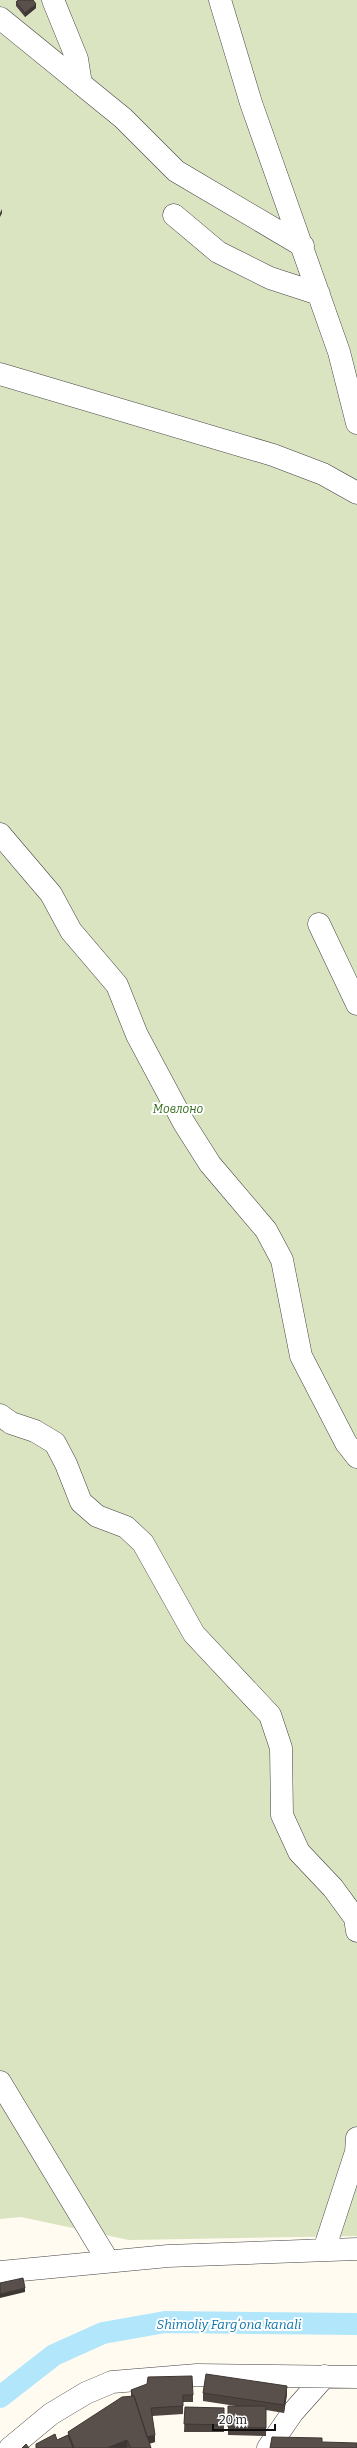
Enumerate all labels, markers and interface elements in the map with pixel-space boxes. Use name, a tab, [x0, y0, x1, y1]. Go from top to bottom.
park label: Мовлоно	[153, 1102, 204, 1116]
water label: Shimoliy Fargʻona kanali	[157, 2317, 302, 2332]
scale bar	[213, 2406, 275, 2432]
text: 20 m	[219, 2413, 248, 2427]

